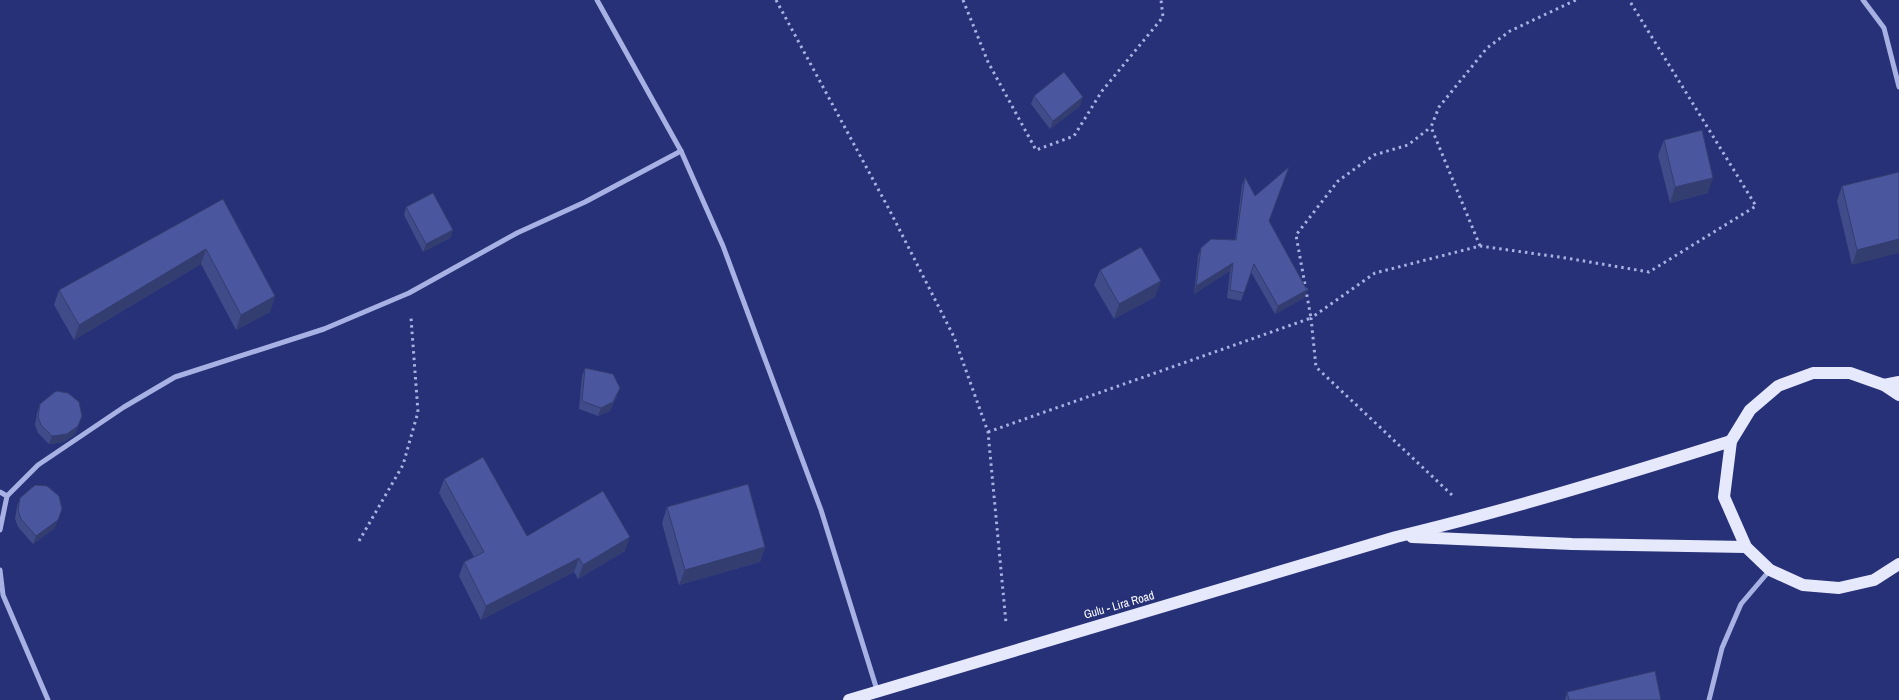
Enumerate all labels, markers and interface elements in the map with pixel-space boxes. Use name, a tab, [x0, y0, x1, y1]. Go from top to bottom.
street label: Gulu - Lira Road	[1082, 587, 1156, 623]

